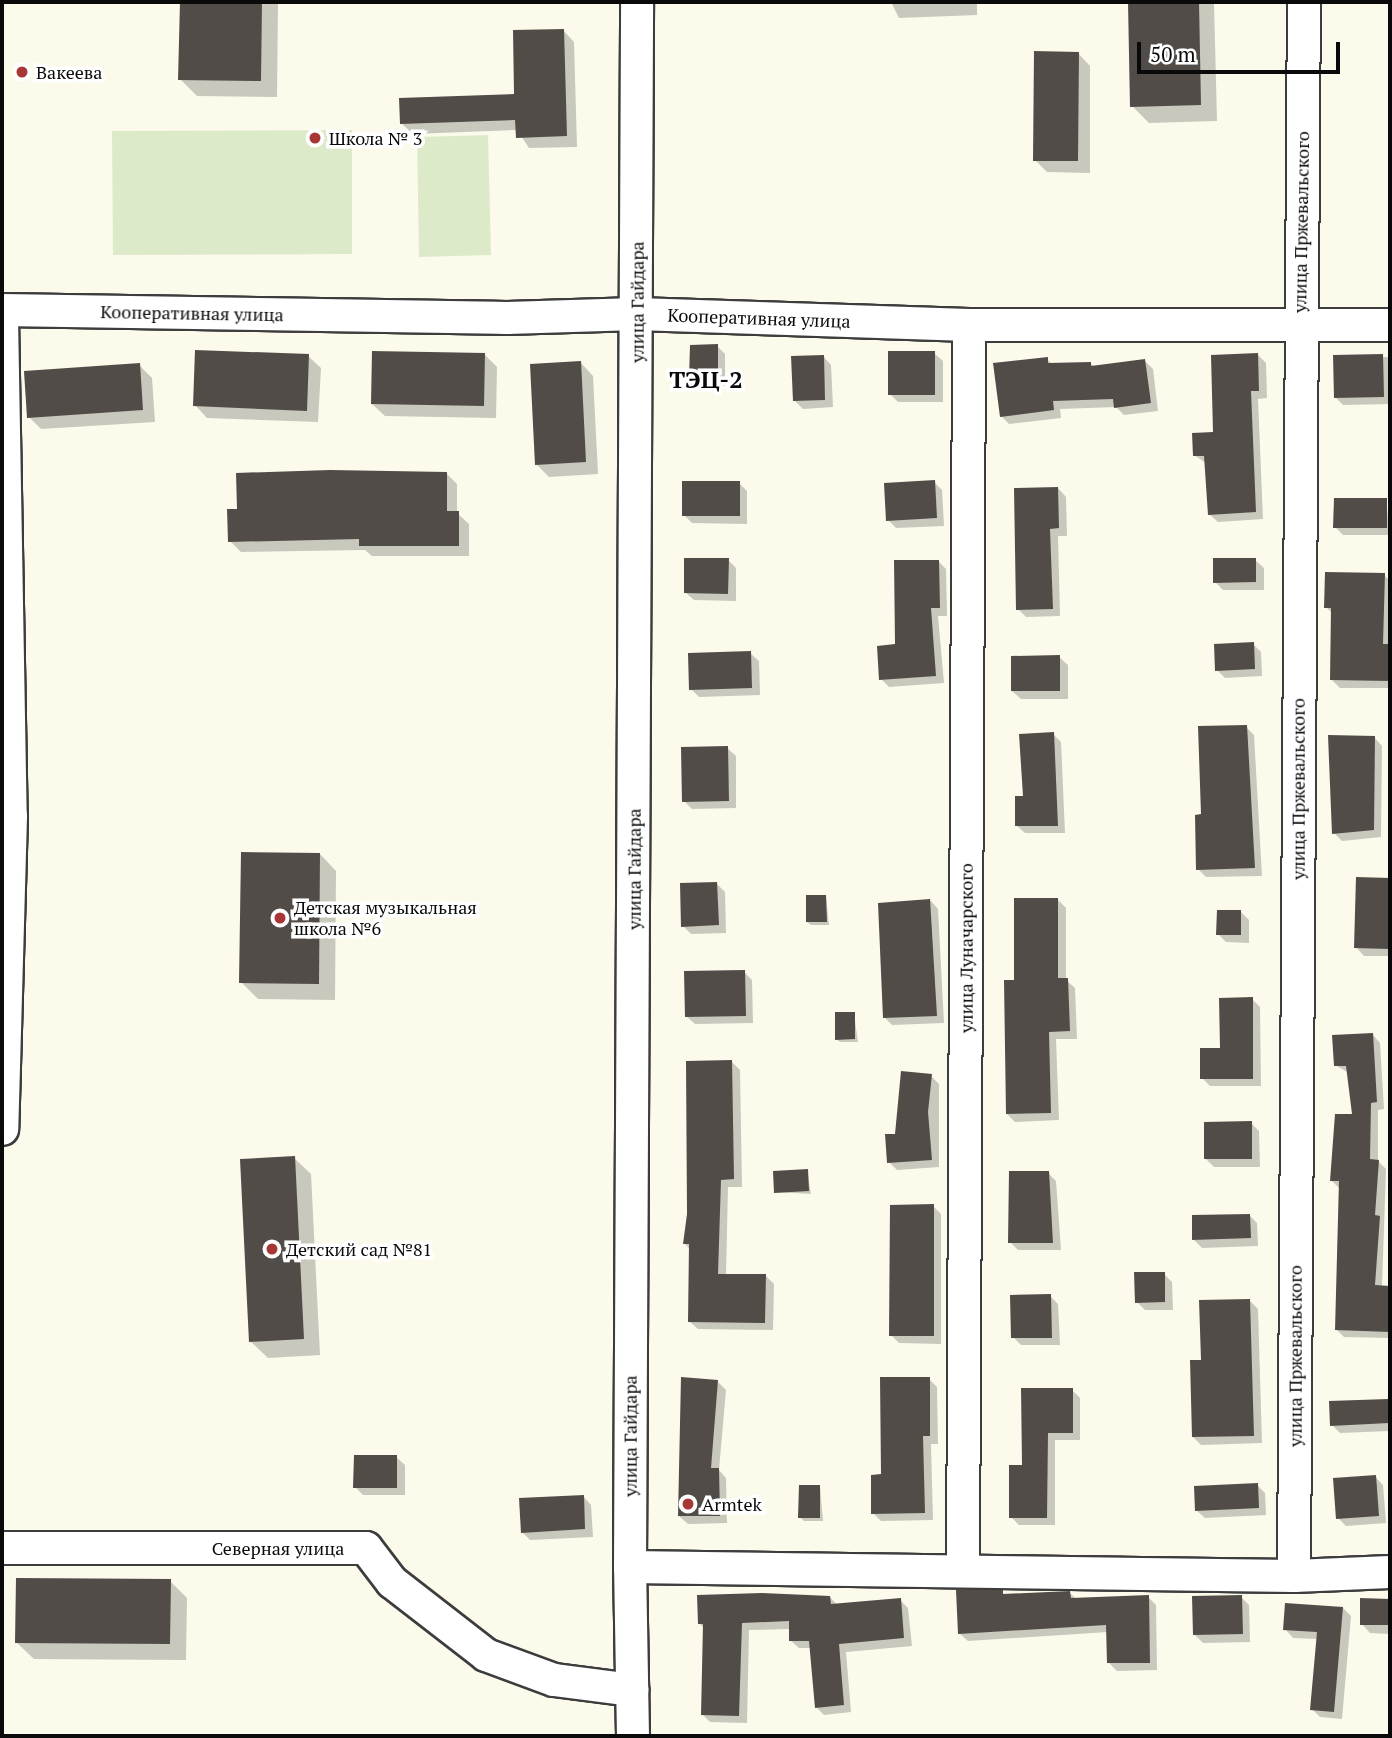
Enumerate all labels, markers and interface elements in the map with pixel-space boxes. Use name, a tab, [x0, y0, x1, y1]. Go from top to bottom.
scale bar	[1140, 28, 1343, 72]
text: 50 m	[1150, 40, 1196, 68]
place label: Вакеева	[36, 61, 102, 83]
marker: Вакеева	[14, 64, 30, 80]
place label: Школа № 3	[329, 127, 422, 149]
marker: Школа № 3	[307, 130, 323, 146]
street label: улица Пржевальского	[1289, 131, 1313, 313]
street label: улица Гайдара	[626, 241, 648, 363]
street label: Кооперативная улица	[100, 301, 284, 325]
street label: Кооперативная улица	[667, 304, 851, 332]
district label: ТЭЦ-2	[669, 366, 743, 394]
street label: улица Пржевальского	[1287, 698, 1309, 880]
street label: улица Гайдара	[623, 808, 645, 930]
street label: улица Луначарского	[955, 863, 977, 1033]
place label: Детская музыкальная школа №6	[294, 897, 477, 940]
marker: Детская музыкальная школа №6	[272, 910, 288, 926]
place label: Детский сад №81	[286, 1238, 432, 1260]
marker: Детский сад №81	[264, 1241, 280, 1257]
street label: улица Пржевальского	[1284, 1265, 1306, 1447]
street label: улица Гайдара	[619, 1375, 641, 1497]
place label: Armtek	[702, 1493, 762, 1515]
marker: Armtek	[680, 1496, 696, 1512]
street label: Северная улица	[212, 1537, 344, 1559]

